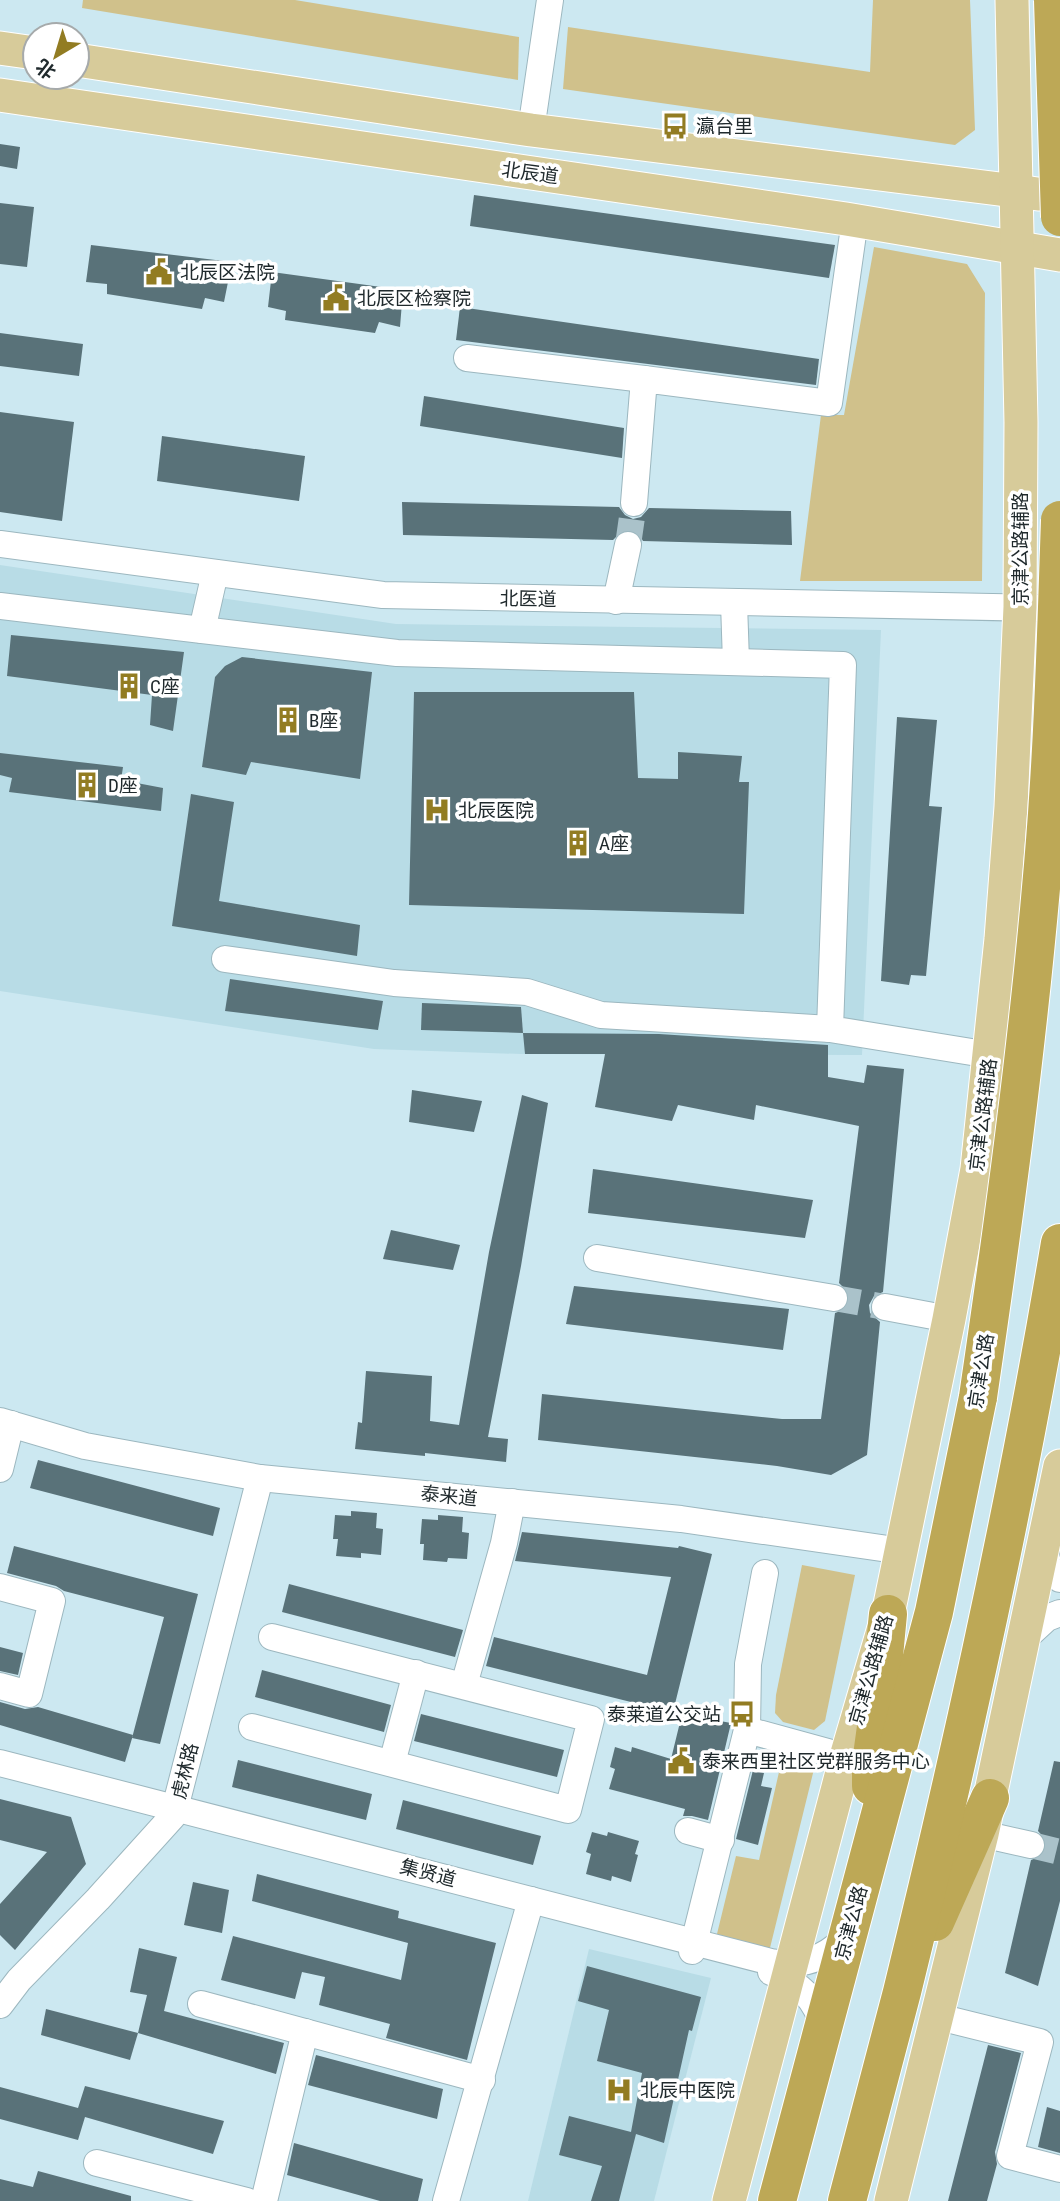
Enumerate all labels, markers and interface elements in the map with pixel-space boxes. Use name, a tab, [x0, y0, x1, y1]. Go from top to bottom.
north arrow	[21, 21, 91, 91]
text: 北	[31, 54, 60, 84]
bus stop icon: 瀛台里	[660, 111, 690, 141]
place label: 瀛台里	[696, 115, 753, 138]
street label: 北辰道	[500, 158, 560, 188]
public building icon: 北辰区法院	[144, 257, 174, 287]
place label: 北辰区法院	[180, 261, 275, 284]
public building icon: 北辰区检察院	[321, 283, 351, 313]
place label: 北辰区检察院	[357, 287, 471, 310]
street label: 京津公路辅路	[1009, 492, 1032, 606]
street label: 北医道	[499, 587, 557, 611]
building icon: C座	[114, 671, 144, 701]
place label: C座	[150, 675, 180, 698]
building icon: B座	[273, 705, 303, 735]
place label: B座	[309, 709, 338, 732]
building icon: D座	[72, 770, 102, 800]
place label: D座	[108, 774, 138, 797]
hospital icon: 北辰医院	[422, 795, 452, 825]
place label: 北辰医院	[458, 799, 534, 822]
building icon: A座	[563, 828, 593, 858]
place label: A座	[599, 832, 629, 855]
street label: 京津公路辅路	[965, 1057, 1001, 1173]
street label: 京津公路	[964, 1332, 998, 1410]
street label: 泰来道	[419, 1482, 479, 1510]
street label: 京津公路辅路	[844, 1612, 898, 1728]
bus stop icon: 泰莱道公交站	[727, 1699, 757, 1729]
place label: 泰莱道公交站	[607, 1703, 721, 1726]
street label: 虎林路	[167, 1741, 203, 1801]
public building icon: 泰来西里社区党群服务中心	[666, 1746, 696, 1776]
place label: 泰来西里社区党群服务中心	[702, 1750, 930, 1773]
street label: 集贤道	[397, 1855, 459, 1891]
street label: 京津公路	[830, 1883, 872, 1963]
hospital icon: 北辰中医院	[604, 2075, 634, 2105]
place label: 北辰中医院	[640, 2079, 735, 2102]

